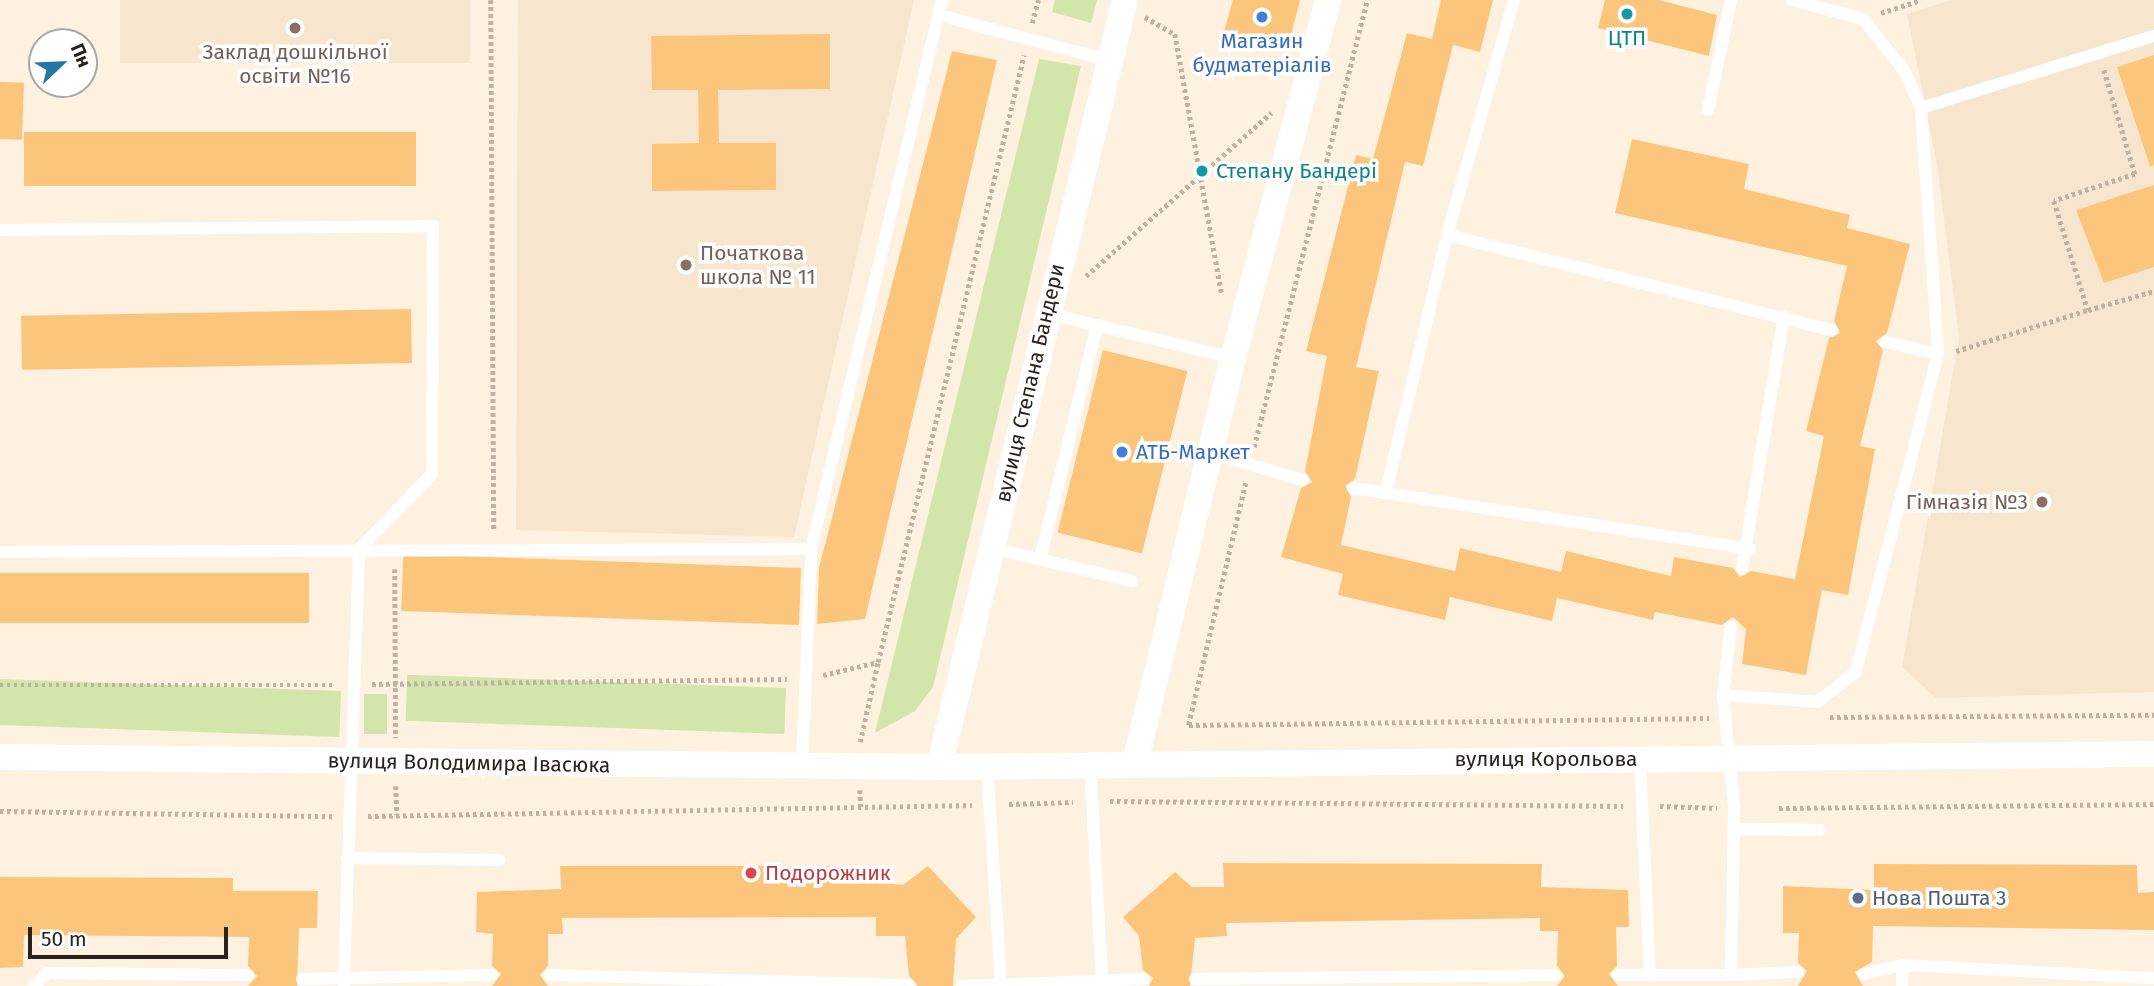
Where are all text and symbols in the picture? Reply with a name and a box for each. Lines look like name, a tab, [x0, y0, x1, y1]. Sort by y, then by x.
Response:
marker: ЦТП	[1619, 6, 1635, 22]
marker: Магазин будматеріалів	[1254, 9, 1270, 25]
marker: Заклад дошкільної освіти №16	[287, 20, 303, 36]
place label: ЦТП	[1608, 25, 1646, 51]
north arrow	[28, 28, 98, 98]
place label: Магазин будматеріалів	[1192, 28, 1332, 78]
place label: Заклад дошкільної освіти №16	[202, 39, 388, 89]
text: Пн	[66, 40, 96, 71]
place label: Степану Бандері	[1216, 158, 1377, 184]
marker: Степану Бандері	[1194, 163, 1210, 179]
place label: Початкова школа № 11	[700, 240, 816, 290]
marker: Початкова школа № 11	[678, 257, 694, 273]
street label: вулиця Степана Бандери	[990, 261, 1070, 505]
place label: АТБ-Маркет	[1136, 439, 1250, 465]
marker: АТБ-Маркет	[1114, 444, 1130, 460]
place label: Гімназія №3	[1906, 489, 2028, 515]
marker: Гімназія №3	[2034, 494, 2050, 510]
street label: вулиця Корольова	[1455, 746, 1637, 772]
street label: вулиця Володимира Івасюка	[327, 748, 611, 778]
place label: Подорожник	[765, 860, 891, 886]
marker: Подорожник	[743, 865, 759, 881]
place label: Нова Пошта 3	[1872, 885, 2006, 911]
marker: Нова Пошта 3	[1850, 890, 1866, 906]
scale bar	[32, 912, 231, 956]
text: 50 m	[41, 926, 87, 952]

